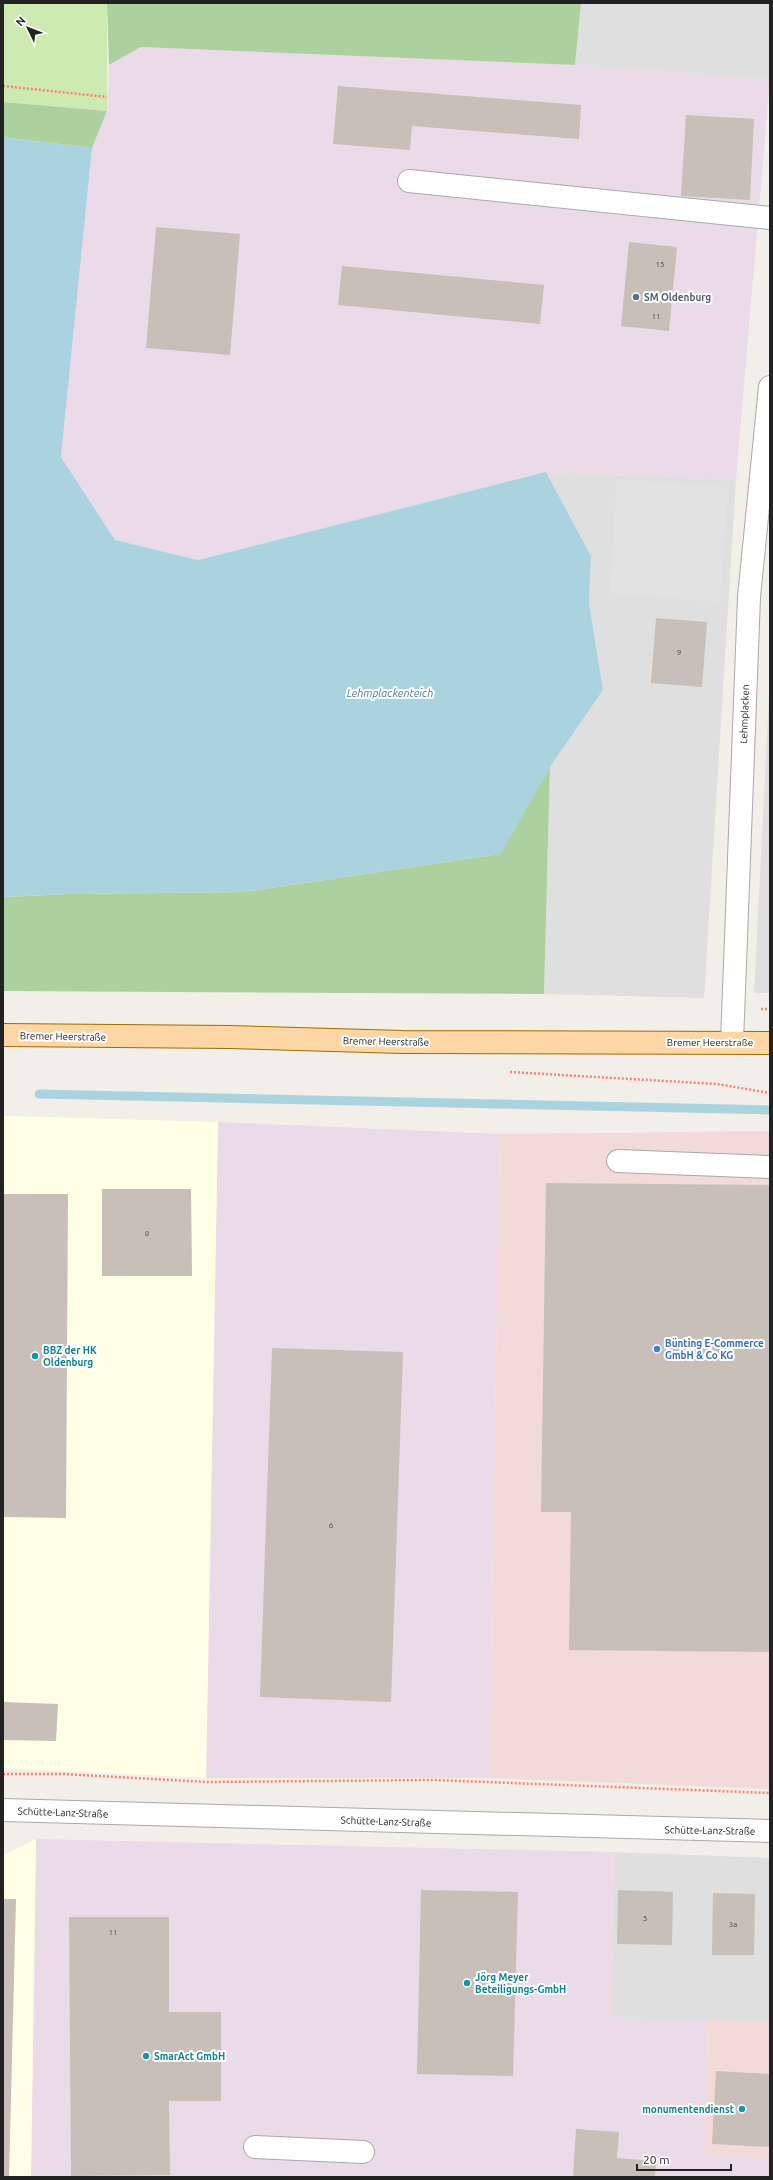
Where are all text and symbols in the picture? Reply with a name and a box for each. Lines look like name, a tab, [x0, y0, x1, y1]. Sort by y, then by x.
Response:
north arrow	[8, 8, 48, 48]
text: N	[13, 14, 28, 28]
house number: 15	[655, 260, 665, 269]
marker: SM Oldenburg	[631, 292, 641, 302]
place label: SM Oldenburg	[644, 292, 711, 303]
house number: 11	[651, 312, 661, 321]
house number: 9	[677, 648, 681, 657]
street label: Lehmplacken	[738, 684, 751, 744]
water label: Lehmplackenteich	[347, 687, 433, 699]
street label: Bremer Heerstraße	[20, 1030, 106, 1043]
street label: Bremer Heerstraße	[343, 1035, 429, 1048]
street label: Bremer Heerstraße	[667, 1037, 753, 1048]
house number: 8	[145, 1229, 150, 1238]
place label: Bünting E-Commerce GmbH & Co KG	[665, 1338, 764, 1361]
marker: Bünting E-Commerce GmbH & Co KG	[652, 1344, 662, 1354]
place label: BBZ der HK Oldenburg	[43, 1345, 97, 1368]
marker: BBZ der HK Oldenburg	[30, 1351, 40, 1361]
house number: 6	[329, 1521, 334, 1530]
street label: Schütte-Lanz-Straße	[17, 1805, 108, 1820]
street label: Schütte-Lanz-Straße	[340, 1814, 431, 1829]
street label: Schütte-Lanz-Straße	[665, 1824, 755, 1837]
house number: 5	[643, 1914, 647, 1923]
house number: 3a	[729, 1920, 737, 1929]
house number: 11	[108, 1928, 118, 1937]
place label: Jörg Meyer Beteiligungs-GmbH	[475, 1972, 566, 1995]
marker: Jörg Meyer Beteiligungs-GmbH	[462, 1978, 472, 1988]
marker: SmarAct GmbH	[141, 2051, 151, 2061]
place label: SmarAct GmbH	[154, 2051, 225, 2062]
place label: monumentendienst	[642, 2104, 735, 2115]
marker: monumentendienst	[737, 2104, 747, 2114]
scale bar	[637, 2146, 731, 2172]
text: 20 m	[643, 2153, 670, 2166]

